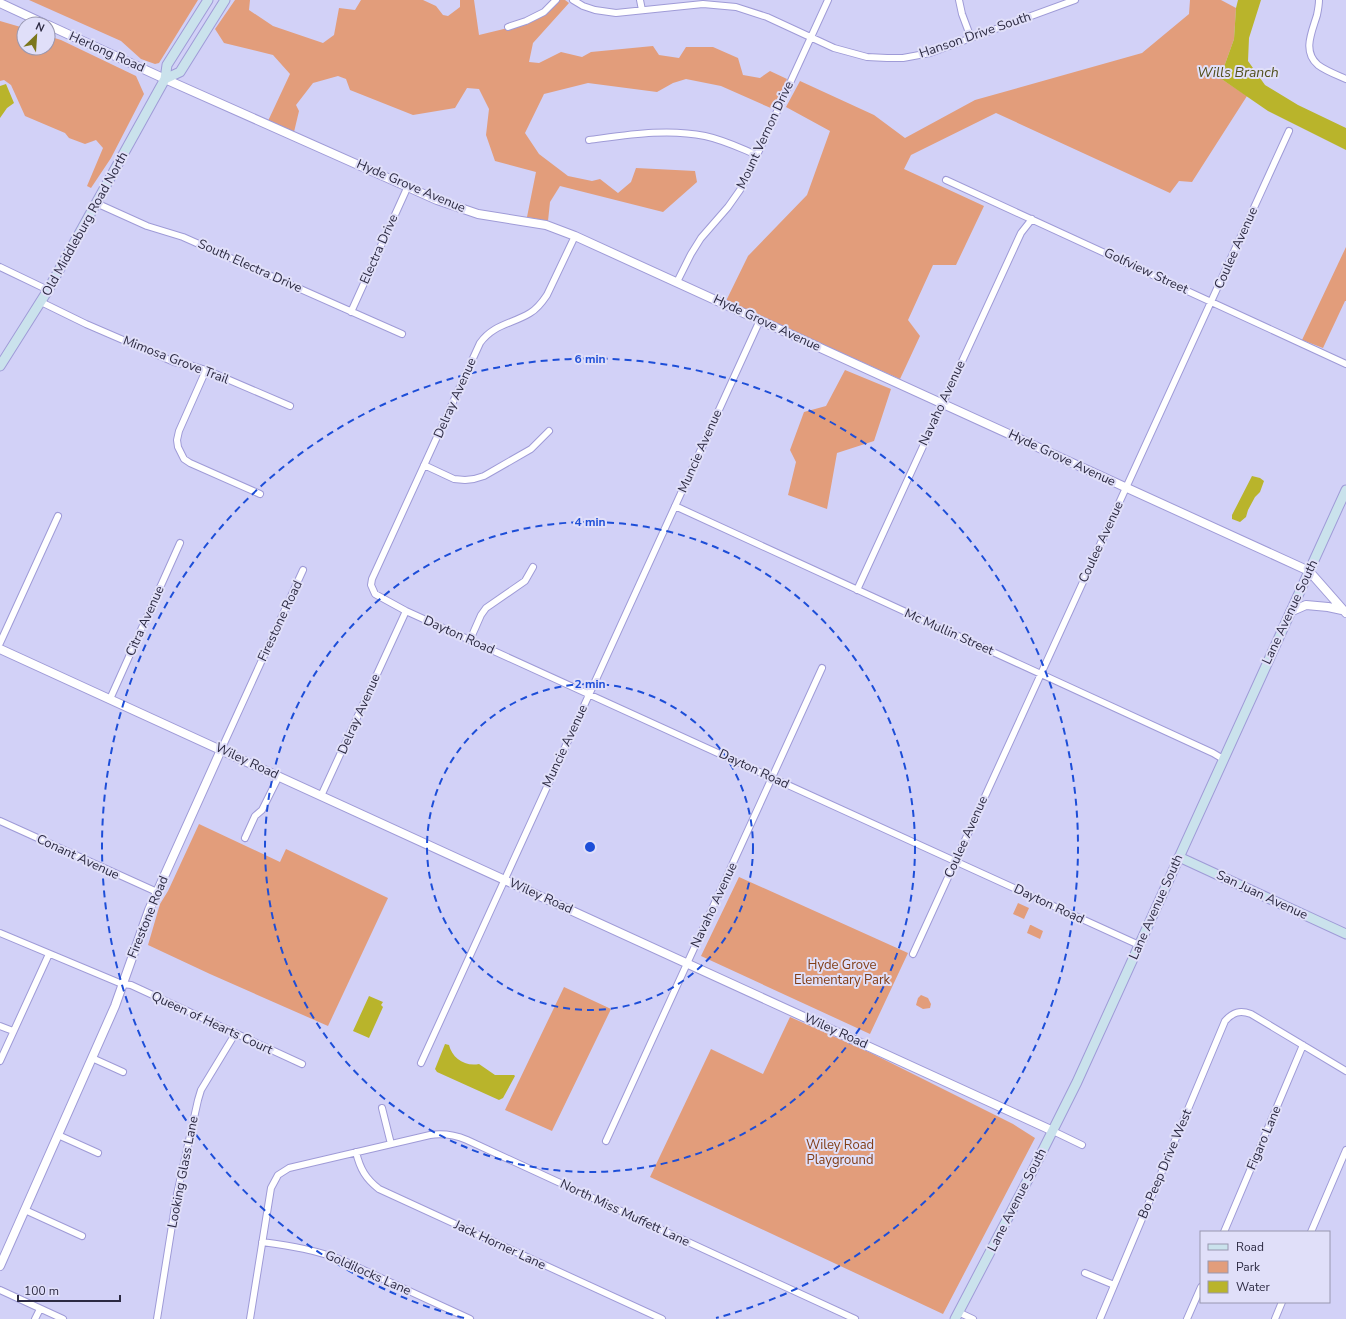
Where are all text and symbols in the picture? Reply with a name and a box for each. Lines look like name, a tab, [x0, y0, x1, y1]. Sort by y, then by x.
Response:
street label: Hanson Drive South	[917, 7, 1033, 63]
north arrow	[16, 16, 56, 56]
text: N	[33, 19, 47, 36]
street label: Herlong Road	[66, 27, 148, 77]
water label: Wills Branch	[1197, 63, 1279, 82]
street label: Mount Vernon Drive	[732, 78, 798, 192]
street label: Old Middleburg Road North	[38, 149, 132, 299]
street label: Hyde Grove Avenue	[354, 155, 468, 217]
street label: Coulee Avenue	[1210, 204, 1262, 292]
street label: Electra Drive	[356, 211, 402, 287]
street label: South Electra Drive	[195, 235, 305, 297]
street label: Golfview Street	[1101, 244, 1191, 299]
street label: Hyde Grove Avenue	[710, 290, 824, 356]
street label: Mimosa Grove Trail	[120, 332, 232, 389]
text: 6 min	[574, 351, 606, 367]
street label: Delray Avenue	[429, 355, 481, 441]
street label: Navaho Avenue	[914, 357, 970, 449]
street label: Muncie Avenue	[674, 406, 726, 495]
street label: Hyde Grove Avenue	[1005, 425, 1119, 491]
street label: Coulee Avenue	[1074, 498, 1128, 586]
text: 4 min	[574, 514, 606, 530]
street label: Lane Avenue South	[1258, 557, 1322, 667]
street label: Firestone Road	[253, 578, 307, 664]
street label: Citra Avenue	[121, 583, 169, 659]
street label: Mc Mullin Street	[902, 604, 997, 660]
street label: Dayton Road	[421, 611, 497, 659]
street label: Delray Avenue	[333, 671, 385, 757]
text: 2 min	[574, 676, 606, 692]
street label: Muncie Avenue	[538, 702, 592, 790]
street label: Wiley Road	[212, 738, 282, 784]
street label: Dayton Road	[716, 745, 792, 793]
street label: Coulee Avenue	[940, 793, 992, 881]
street label: Conant Avenue	[34, 830, 122, 884]
centre of rings	[583, 840, 597, 854]
street label: Lane Avenue South	[1125, 851, 1187, 963]
street label: Navaho Avenue	[686, 859, 742, 951]
street label: San Juan Avenue	[1213, 866, 1311, 924]
street label: Firestone Road	[123, 873, 173, 961]
street label: Wiley Road	[506, 874, 576, 918]
street label: Dayton Road	[1011, 880, 1087, 928]
park label: Hyde Grove Elementary Park	[794, 956, 891, 989]
street label: Queen of Hearts Court	[148, 987, 276, 1059]
street label: Wiley Road	[801, 1009, 871, 1053]
street label: Figaro Lane	[1242, 1103, 1286, 1173]
street label: Bo Peep Drive West	[1134, 1106, 1196, 1222]
street label: Looking Glass Lane	[163, 1114, 203, 1229]
park label: Wiley Road Playground	[806, 1136, 874, 1169]
street label: Lane Avenue South	[983, 1145, 1051, 1255]
street label: North Miss Muffett Lane	[557, 1175, 693, 1251]
street label: Jack Horner Lane	[450, 1215, 549, 1274]
legend	[1200, 1231, 1330, 1303]
text: Road	[1236, 1239, 1264, 1255]
street label: Goldilocks Lane	[322, 1246, 414, 1300]
text: Park	[1236, 1259, 1261, 1275]
scale bar	[18, 1277, 120, 1303]
text: Water	[1236, 1279, 1270, 1295]
text: 100 m	[24, 1283, 59, 1299]

